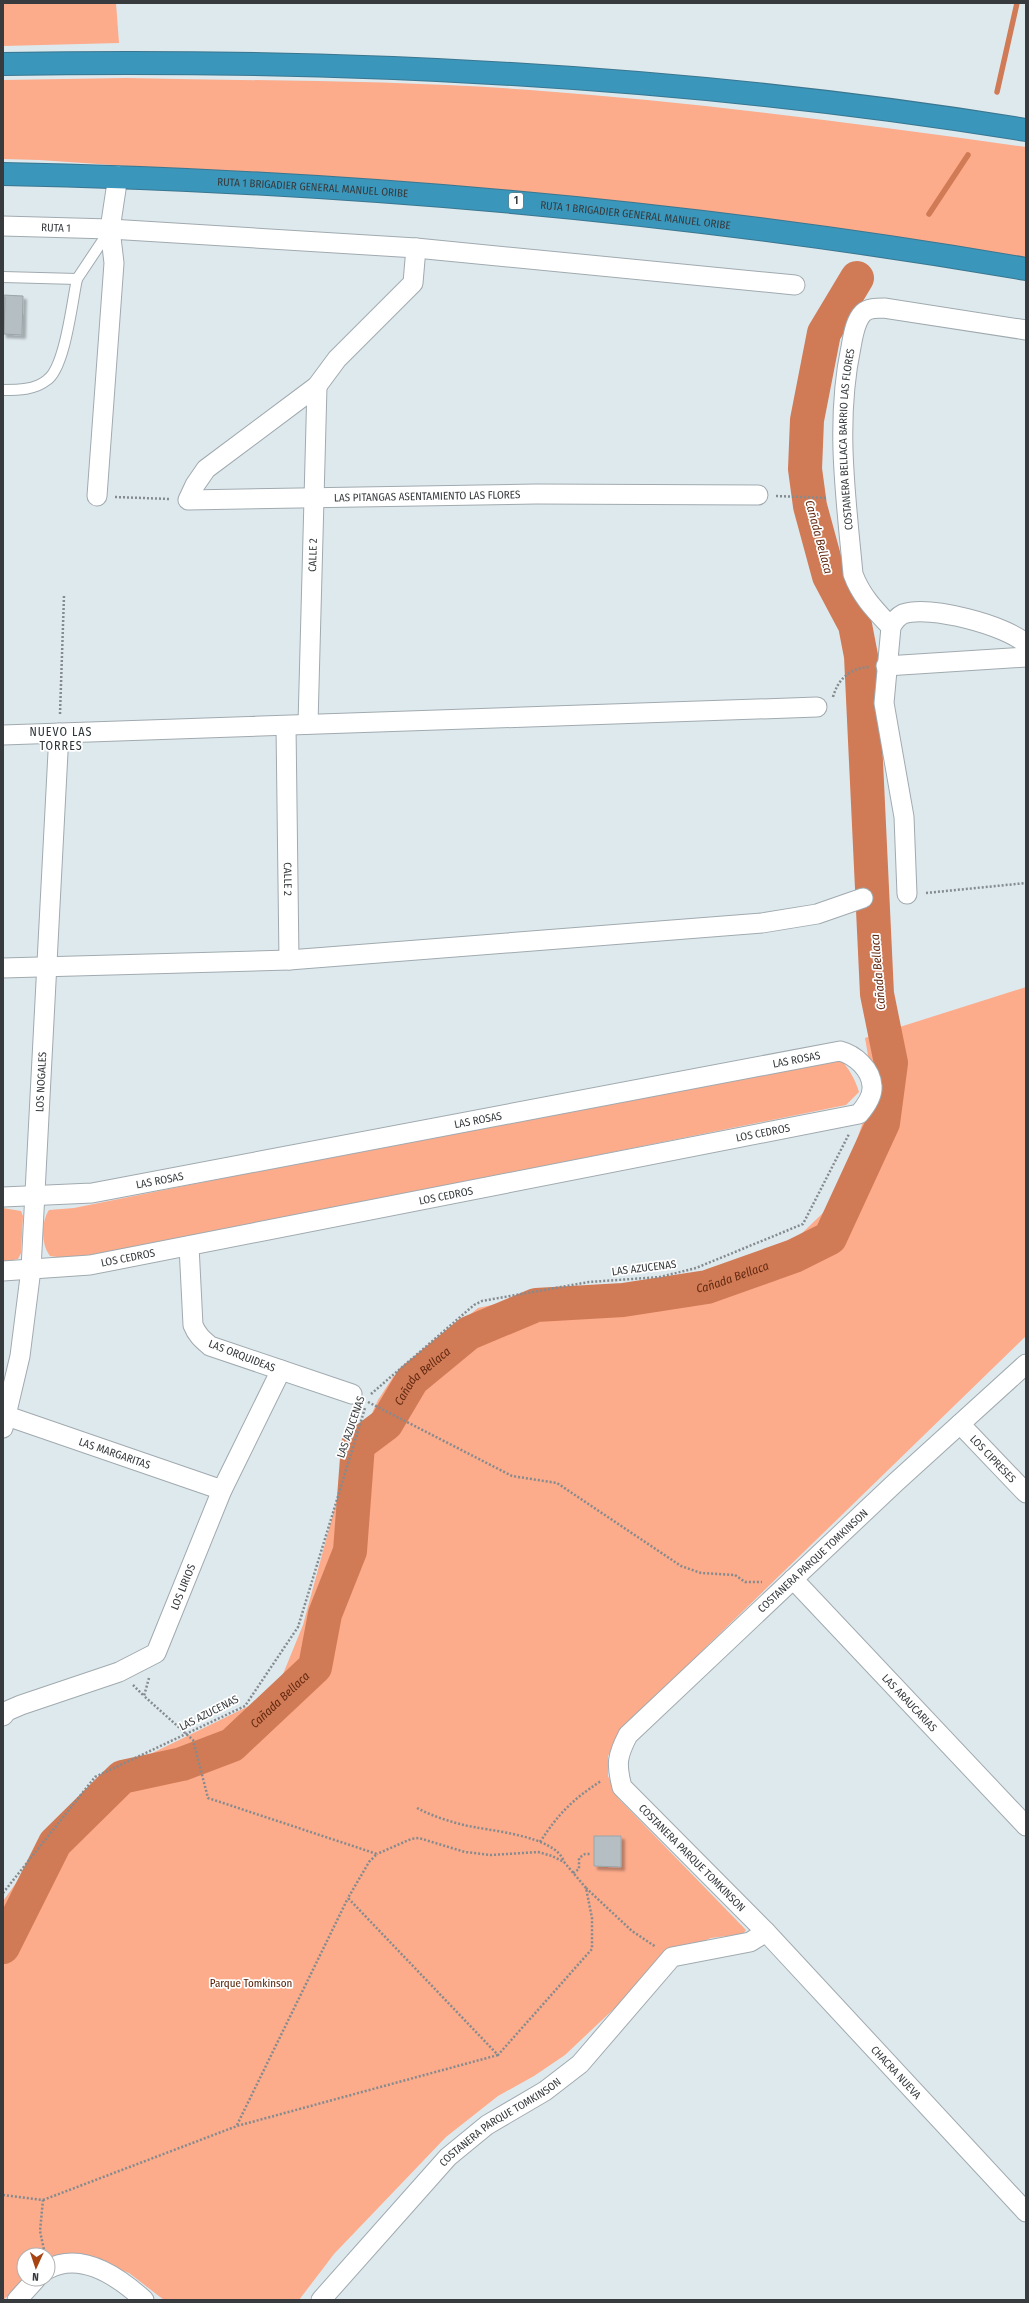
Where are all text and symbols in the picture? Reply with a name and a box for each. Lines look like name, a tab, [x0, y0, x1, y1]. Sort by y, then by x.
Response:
street label: RUTA 1 BRIGADIER GENERAL MANUEL ORIBE	[217, 175, 409, 200]
road number: 1	[509, 193, 523, 209]
street label: RUTA 1 BRIGADIER GENERAL MANUEL ORIBE	[540, 198, 731, 232]
street label: RUTA 1	[41, 221, 71, 234]
street label: COSTANERA BELLACA BARRIO LAS FLORES	[836, 347, 857, 531]
street label: LAS PITANGAS ASENTAMIENTO LAS FLORES	[334, 488, 521, 504]
water label: Cañada Bellaca	[802, 499, 836, 575]
street label: CALLE 2	[306, 538, 319, 572]
district label: NUEVO LAS TORRES	[30, 725, 92, 753]
street label: CALLE 2	[281, 862, 295, 896]
water label: Cañada Bellaca	[868, 934, 888, 1010]
street label: LAS ROSAS	[771, 1048, 822, 1070]
street label: LOS NOGALES	[33, 1051, 49, 1112]
street label: LAS ROSAS	[453, 1109, 503, 1131]
street label: LOS CEDROS	[735, 1121, 792, 1145]
street label: LAS ROSAS	[135, 1169, 185, 1191]
street label: LOS CEDROS	[418, 1184, 475, 1208]
street label: LOS CEDROS	[100, 1246, 157, 1270]
street label: LAS AZUCENAS	[611, 1258, 677, 1278]
water label: Cañada Bellaca	[695, 1259, 771, 1296]
street label: LAS ORQUIDEAS	[207, 1337, 278, 1375]
water label: Cañada Bellaca	[392, 1344, 453, 1408]
street label: LAS AZUCENAS	[334, 1394, 368, 1460]
street label: LOS CIPRESES	[968, 1432, 1019, 1485]
street label: LAS MARGARITAS	[77, 1435, 153, 1472]
street label: COSTANERA PARQUE TOMKINSON	[755, 1507, 871, 1615]
street label: LOS LIRIOS	[168, 1561, 198, 1612]
water label: Cañada Bellaca	[248, 1669, 312, 1731]
street label: LAS ARAUCARIAS	[879, 1671, 940, 1735]
street label: LAS AZUCENAS	[177, 1692, 241, 1733]
street label: COSTANERA PARQUE TOMKINSON	[636, 1801, 748, 1914]
park label: Parque Tomkinson	[210, 1977, 292, 1990]
street label: CHACRA NUEVA	[868, 2043, 924, 2102]
street label: COSTANERA PARQUE TOMKINSON	[436, 2075, 563, 2169]
north arrow	[16, 2247, 56, 2287]
text: N	[32, 2270, 39, 2283]

